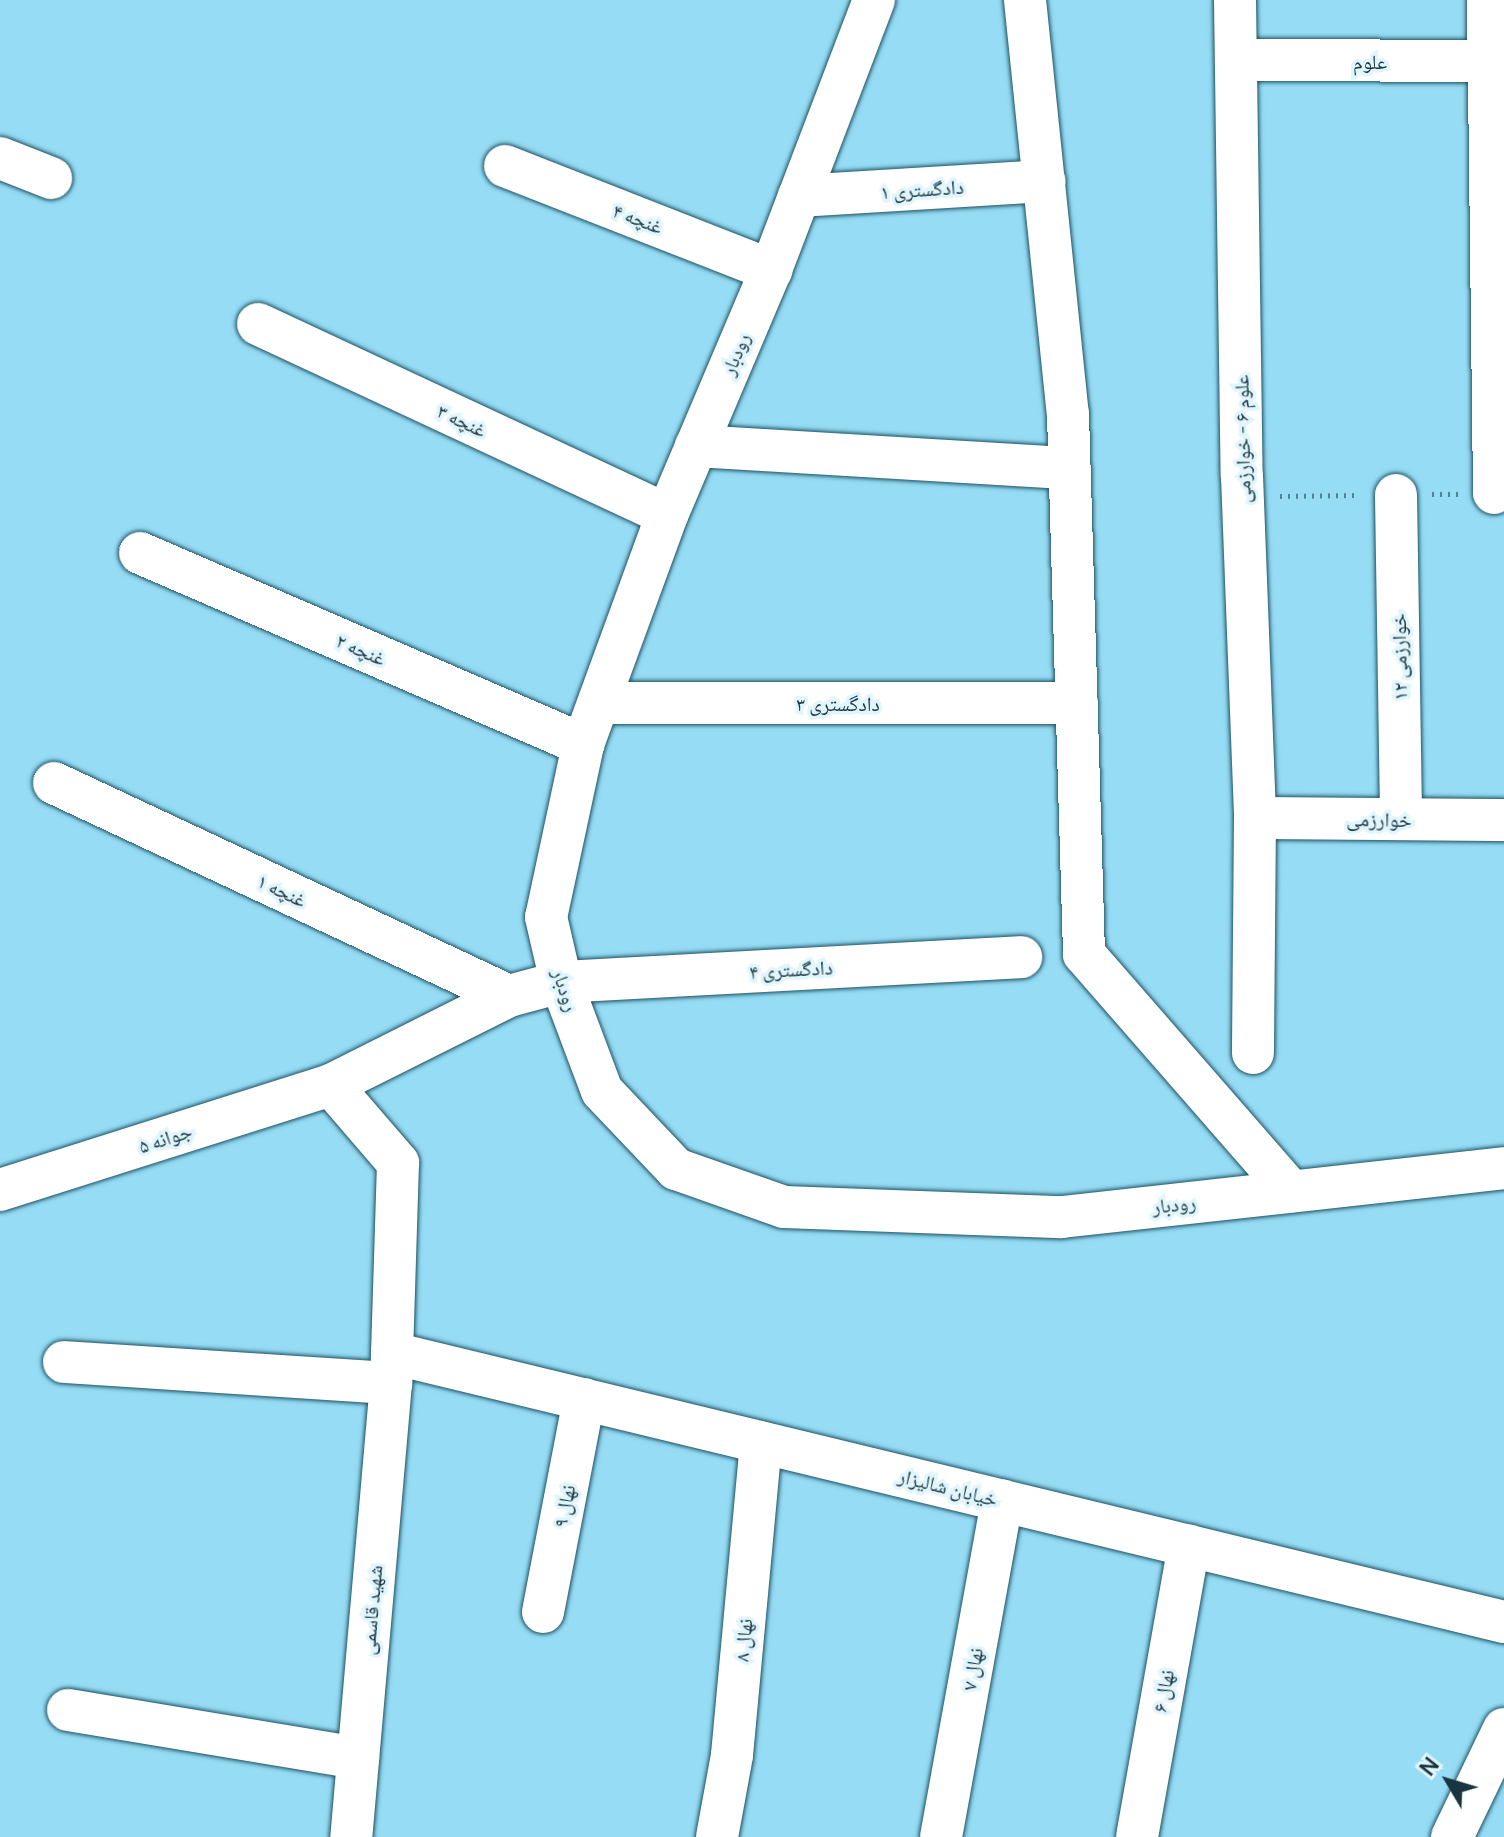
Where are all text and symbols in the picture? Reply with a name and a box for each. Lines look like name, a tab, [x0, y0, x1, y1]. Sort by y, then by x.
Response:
street label: علوم	[1353, 49, 1387, 73]
street label: دادگستری ۱	[880, 174, 964, 204]
street label: غنچه ۴	[610, 198, 666, 238]
street label: رودبار	[715, 329, 755, 379]
street label: علوم ۶ - خوارزمی	[1229, 374, 1255, 504]
street label: غنچه ۳	[434, 398, 490, 442]
street label: خوارزمی ۱۲	[1386, 613, 1412, 701]
street label: غنچه ۲	[333, 628, 389, 670]
street label: دادگستری ۳	[796, 691, 880, 715]
street label: خوارزمی	[1346, 806, 1412, 832]
street label: غنچه ۱	[254, 868, 310, 912]
street label: دادگستری ۴	[749, 955, 833, 983]
street label: رودبار	[548, 966, 584, 1014]
street label: جوانه ۵	[135, 1118, 195, 1158]
street label: رودبار	[1151, 1190, 1197, 1218]
street label: خیابان شالیزار	[896, 1463, 1000, 1511]
street label: نهال ۹	[548, 1483, 580, 1529]
street label: شهید قاسمی	[355, 1564, 387, 1656]
street label: نهال ۸	[729, 1618, 757, 1662]
street label: نهال ۷	[956, 1646, 988, 1692]
street label: نهال ۶	[1147, 1668, 1179, 1714]
north arrow	[1408, 1741, 1488, 1821]
text: N	[1412, 1751, 1446, 1782]

